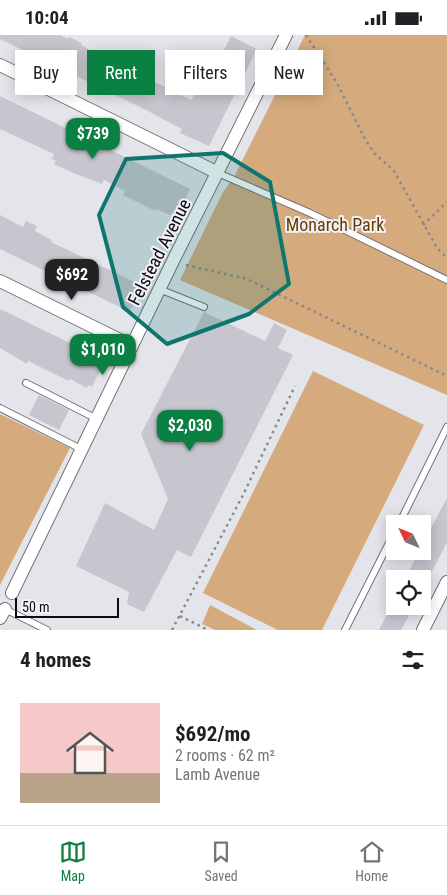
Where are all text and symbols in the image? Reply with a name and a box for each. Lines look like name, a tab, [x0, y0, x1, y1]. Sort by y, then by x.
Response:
text: 10:04	[25, 6, 69, 29]
chip: Buy	[15, 50, 77, 95]
chip: Rent	[87, 50, 155, 95]
chip: Filters	[165, 50, 245, 95]
chip: New	[255, 50, 323, 95]
pin: $739	[63, 117, 123, 160]
text: $739	[77, 124, 109, 143]
street label: Felstead Avenue	[123, 195, 195, 309]
park label: Monarch Park	[286, 214, 384, 235]
pin: $692	[42, 259, 102, 301]
text: $692	[56, 265, 88, 284]
pin: $1,010	[62, 333, 144, 376]
text: $1,010	[81, 340, 125, 359]
pin: $2,030	[149, 409, 231, 452]
text: $2,030	[168, 416, 212, 435]
north arrow	[386, 515, 431, 560]
map controls	[386, 515, 431, 615]
button: locate	[386, 570, 431, 615]
scale bar	[15, 595, 119, 618]
text: 50 m	[22, 599, 50, 615]
icon: filters	[399, 646, 427, 674]
text: 4 homes	[20, 648, 91, 672]
text: $692/mo	[175, 722, 250, 746]
icon: home	[60, 723, 120, 783]
text: 2 rooms · 62 m²	[175, 746, 275, 765]
text: Lamb Avenue	[175, 765, 260, 784]
tab: Map	[59, 838, 87, 884]
tab: Saved	[204, 838, 238, 884]
tab: Home	[355, 838, 388, 884]

